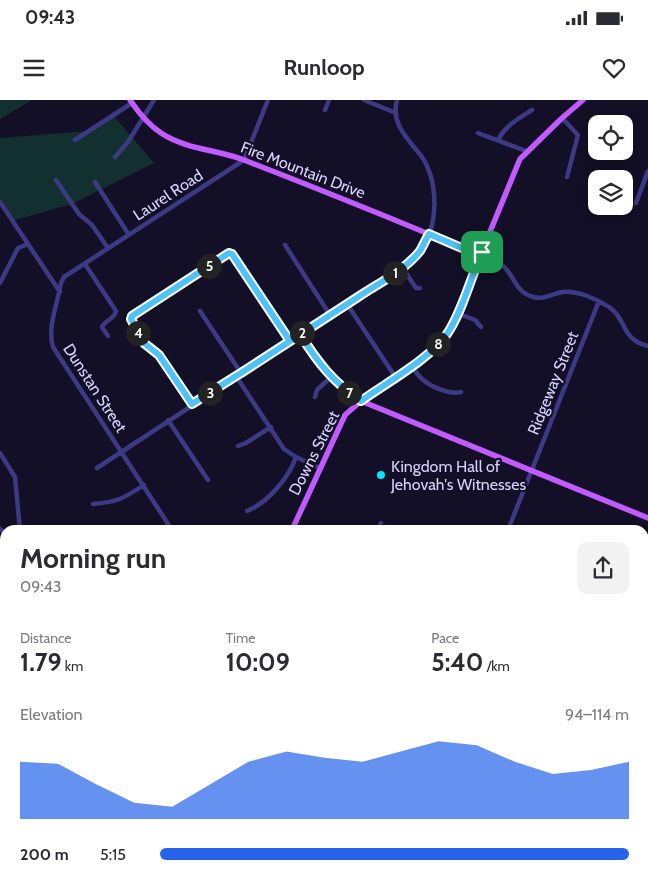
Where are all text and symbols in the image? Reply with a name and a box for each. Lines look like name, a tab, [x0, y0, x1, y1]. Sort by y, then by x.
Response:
text: 09:43	[25, 6, 75, 29]
icon: menu	[20, 54, 48, 82]
text: Runloop	[283, 54, 365, 81]
icon: heart	[600, 54, 628, 82]
map controls	[588, 115, 633, 215]
button: locate	[588, 115, 633, 160]
street label: Fire Mountain Drive	[238, 137, 368, 203]
street label: Laurel Road	[130, 165, 206, 225]
button: layers	[588, 170, 633, 215]
pin	[461, 231, 503, 273]
icon: arrive	[468, 238, 496, 266]
pin: 5	[196, 254, 222, 278]
text: 5	[206, 257, 213, 275]
pin: 1	[382, 260, 408, 286]
text: 1	[393, 264, 398, 282]
pin: 4	[126, 320, 150, 346]
pin: 2	[290, 320, 314, 346]
text: 4	[134, 324, 143, 342]
text: 2	[299, 324, 306, 342]
street label: Ridgeway Street	[524, 328, 583, 437]
pin: 8	[426, 332, 450, 356]
text: 8	[434, 335, 443, 353]
street label: Dunstan Street	[59, 340, 131, 437]
pin: 3	[198, 380, 222, 406]
pin: 7	[336, 380, 362, 406]
text: 3	[207, 384, 214, 402]
text: 7	[346, 384, 353, 402]
street label: Downs Street	[285, 407, 344, 498]
place label: Kingdom Hall of Jehovah's Witnesses	[390, 457, 526, 494]
marker: Kingdom Hall of Jehovah's Witnesses	[375, 469, 387, 481]
text: Morning run	[20, 541, 166, 575]
button: share	[577, 542, 629, 594]
text: 09:43	[20, 577, 62, 596]
text: Distance	[20, 629, 72, 647]
text: Time	[226, 629, 255, 647]
text: Pace	[431, 629, 459, 647]
text: 1.79	[20, 647, 62, 677]
text: 10:09	[226, 647, 290, 677]
text: 5:40	[431, 647, 483, 677]
text: km	[62, 657, 83, 675]
text: /km	[483, 657, 510, 675]
text: Elevation	[20, 705, 83, 724]
text: 94–114 m	[565, 705, 629, 724]
text: 200 m	[20, 845, 69, 864]
text: 5:15	[100, 845, 126, 864]

